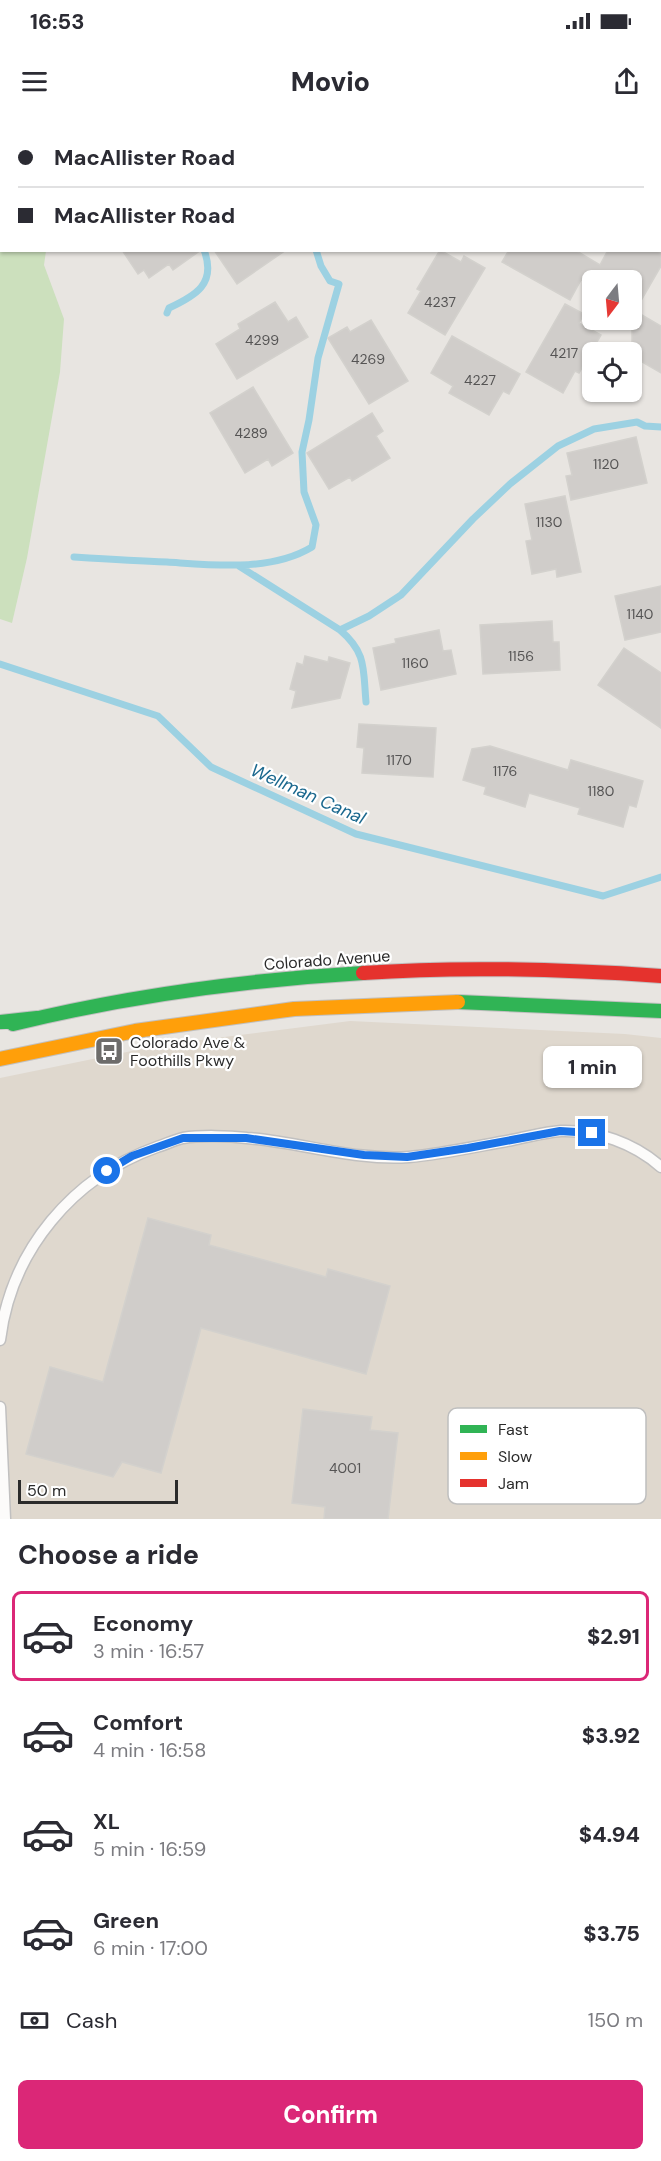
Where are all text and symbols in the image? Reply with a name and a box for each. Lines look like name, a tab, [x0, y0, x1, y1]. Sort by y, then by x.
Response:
text: 16:53	[30, 7, 85, 36]
text: Movio	[291, 64, 370, 99]
icon: menu	[18, 65, 51, 98]
icon: share	[610, 65, 643, 98]
text: MacAllister Road	[54, 143, 235, 172]
text: MacAllister Road	[54, 201, 235, 230]
north arrow	[582, 270, 642, 330]
map controls	[582, 270, 642, 402]
house number: 4237	[424, 293, 456, 311]
house number: 4299	[245, 331, 279, 349]
button: locate	[582, 342, 642, 402]
house number: 4217	[550, 344, 578, 362]
house number: 4269	[351, 350, 385, 368]
house number: 4227	[464, 371, 496, 389]
house number: 4289	[234, 424, 268, 442]
house number: 1120	[593, 455, 619, 473]
house number: 1130	[536, 513, 562, 531]
house number: 1140	[627, 605, 653, 623]
house number: 1156	[508, 647, 534, 665]
house number: 1160	[401, 654, 429, 672]
house number: 1170	[386, 751, 412, 769]
water label: Wellman Canal	[247, 758, 370, 830]
house number: 1176	[493, 762, 517, 780]
house number: 1180	[588, 782, 614, 800]
street label: Colorado Avenue	[263, 945, 391, 975]
place label: Colorado Ave & Foothills Pkwy	[130, 1032, 246, 1071]
bus stop icon: Colorado Ave & Foothills Pkwy	[93, 1035, 125, 1067]
callout: 1 min	[542, 1046, 642, 1088]
text: 1 min	[568, 1054, 617, 1080]
route end	[578, 1119, 605, 1146]
route start	[93, 1157, 120, 1184]
legend	[448, 1408, 646, 1504]
text: Fast	[498, 1419, 529, 1440]
text: Slow	[498, 1446, 532, 1467]
house number: 4001	[329, 1459, 361, 1477]
text: Jam	[498, 1473, 529, 1494]
scale bar	[18, 1477, 178, 1504]
text: 50 m	[27, 1480, 66, 1501]
text: Choose a ride	[18, 1537, 199, 1572]
icon: car	[21, 1609, 75, 1663]
text: Economy	[93, 1609, 193, 1638]
text: $2.91	[587, 1622, 640, 1651]
text: 3 min · 16:57	[93, 1638, 204, 1664]
icon: car	[21, 1708, 75, 1762]
text: Comfort	[93, 1708, 183, 1737]
text: $3.92	[582, 1721, 640, 1750]
text: 4 min · 16:58	[93, 1737, 206, 1763]
icon: car	[21, 1807, 75, 1861]
text: XL	[93, 1807, 120, 1836]
text: $4.94	[579, 1820, 640, 1849]
text: 5 min · 16:59	[93, 1836, 206, 1862]
icon: car	[21, 1906, 75, 1960]
text: Green	[93, 1906, 159, 1935]
text: $3.75	[583, 1919, 640, 1948]
text: 6 min · 17:00	[93, 1935, 208, 1961]
icon: cash	[18, 2004, 51, 2037]
text: Cash	[66, 2006, 117, 2035]
text: 150 m	[588, 2007, 643, 2033]
button: Confirm	[18, 2080, 643, 2149]

